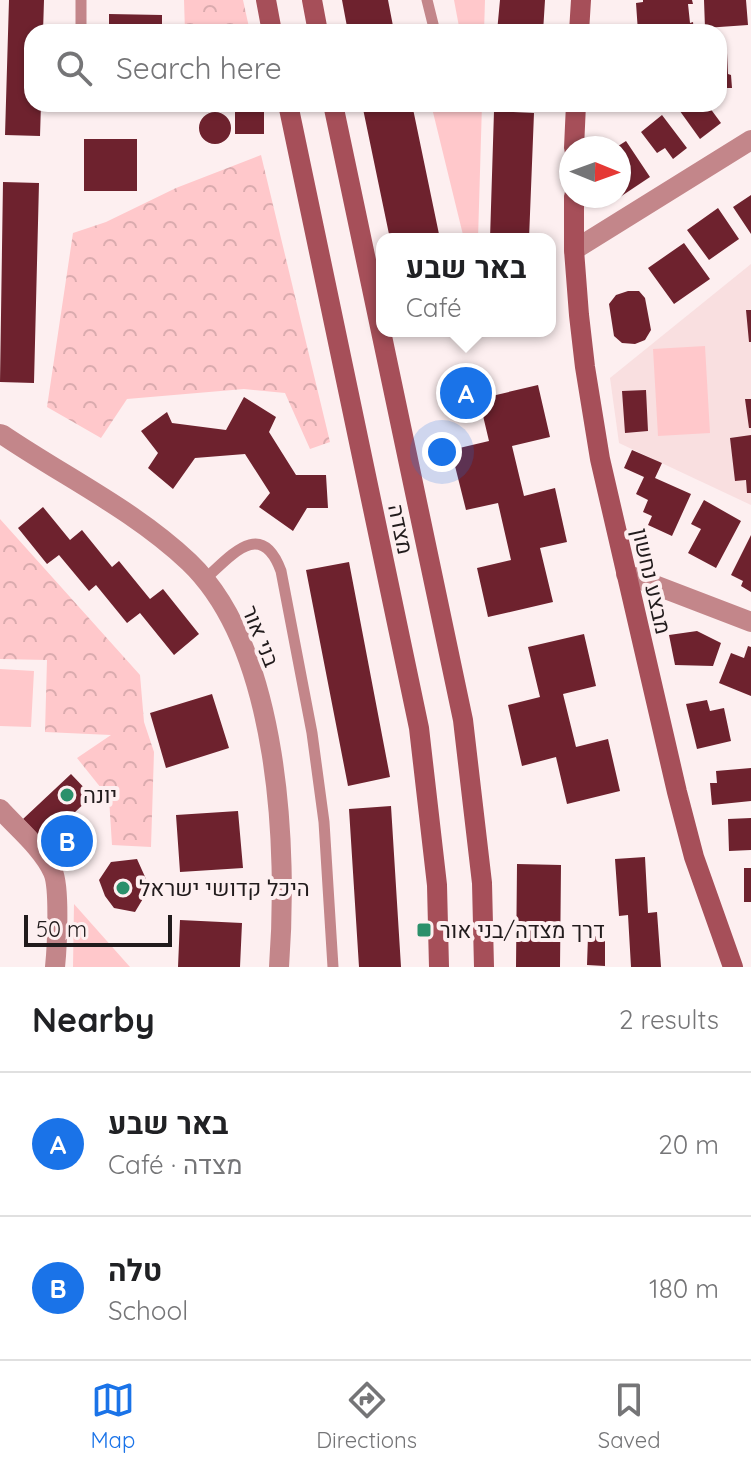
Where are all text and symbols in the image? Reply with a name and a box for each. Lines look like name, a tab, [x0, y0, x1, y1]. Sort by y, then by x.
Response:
search box	[24, 24, 727, 112]
icon: search	[52, 46, 96, 90]
text: Search here	[116, 49, 282, 87]
north arrow	[559, 136, 631, 208]
popup	[376, 233, 556, 337]
text: באר שבע	[406, 248, 526, 286]
text: Café	[406, 291, 462, 324]
pin: A	[440, 363, 492, 423]
your location	[422, 432, 462, 472]
street label: מצדה	[382, 501, 420, 557]
street label: מבצע נחשון	[626, 525, 678, 637]
street label: בני אור	[236, 601, 286, 671]
place label: יונה	[83, 781, 117, 809]
marker: יונה	[58, 786, 76, 804]
pin: B	[41, 811, 93, 871]
place label: היכל קדושי ישראל	[139, 874, 310, 902]
marker: היכל קדושי ישראל	[114, 879, 132, 897]
scale bar	[24, 911, 172, 947]
text: 50 m	[36, 915, 87, 943]
place label: דרך מצדה/בני אור	[440, 916, 605, 944]
marker: דרך מצדה/בני אור	[415, 921, 433, 939]
text: Nearby	[32, 998, 155, 1041]
text: 2 results	[619, 1003, 719, 1036]
text: באר שבע	[108, 1104, 228, 1142]
text: A	[50, 1128, 66, 1161]
text: 20 m	[658, 1128, 719, 1161]
text: Café · מצדה	[108, 1148, 243, 1181]
text: טלה	[108, 1251, 162, 1289]
text: B	[49, 1272, 67, 1305]
text: 180 m	[649, 1272, 719, 1305]
text: School	[108, 1294, 188, 1327]
tab: Map	[90, 1378, 135, 1454]
tab: Directions	[316, 1378, 417, 1454]
tab: Saved	[598, 1378, 661, 1454]

